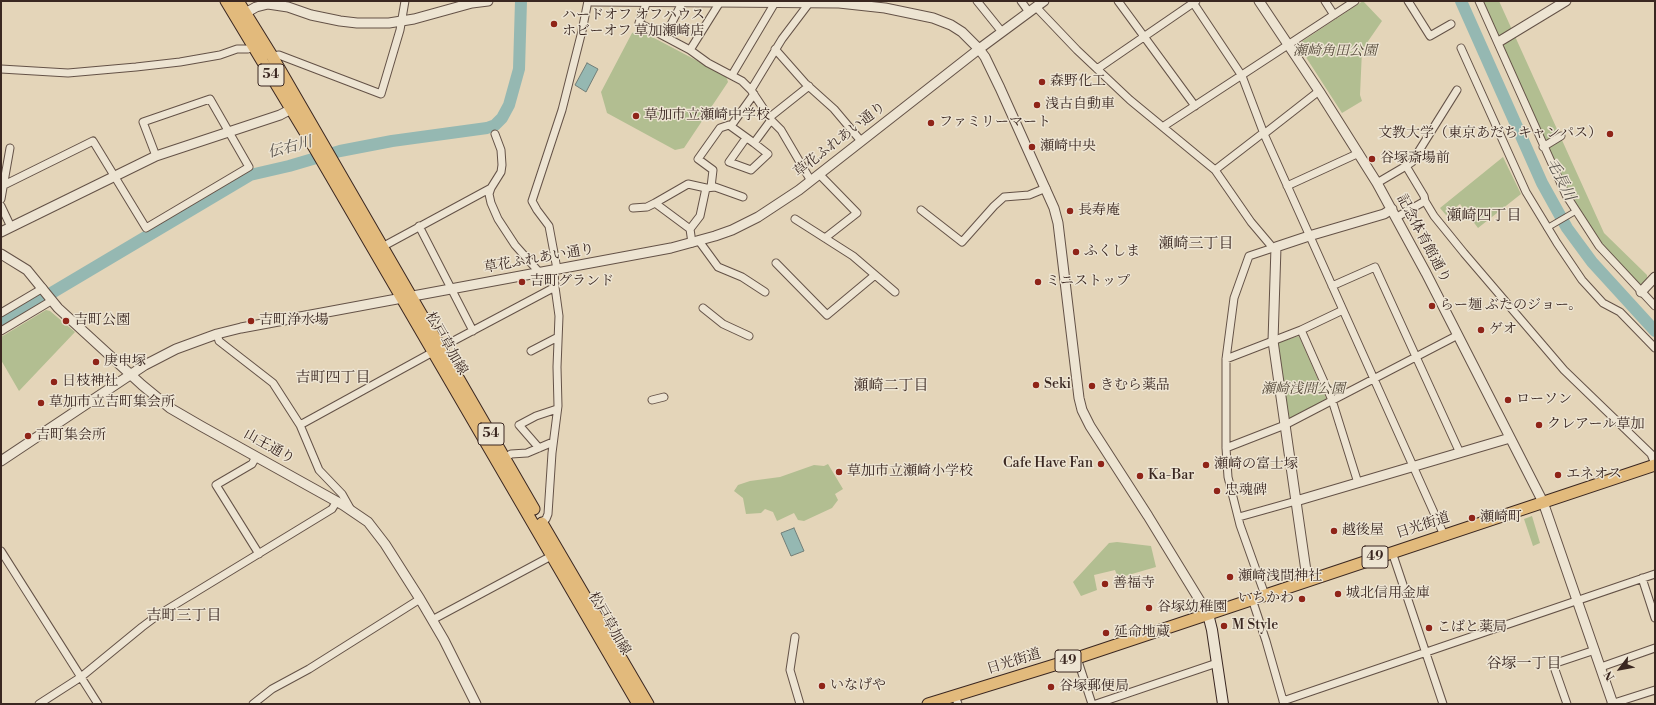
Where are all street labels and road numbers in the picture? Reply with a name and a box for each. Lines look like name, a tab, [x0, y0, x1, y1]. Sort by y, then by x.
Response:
road number: 54	[258, 64, 284, 86]
street label: 草花ふれあい通り	[791, 99, 889, 181]
street label: 記念体育館通り	[1393, 192, 1453, 286]
street label: 草花ふれあい通り	[482, 241, 596, 277]
street label: 松戸草加線	[421, 309, 471, 379]
road number: 54	[478, 423, 504, 445]
street label: 山王通り	[240, 426, 298, 468]
street label: 日光街道	[1394, 509, 1452, 543]
road number: 49	[1362, 546, 1388, 568]
street label: 松戸草加線	[584, 589, 634, 659]
street label: 日光街道	[985, 646, 1043, 678]
road number: 49	[1055, 650, 1081, 672]

